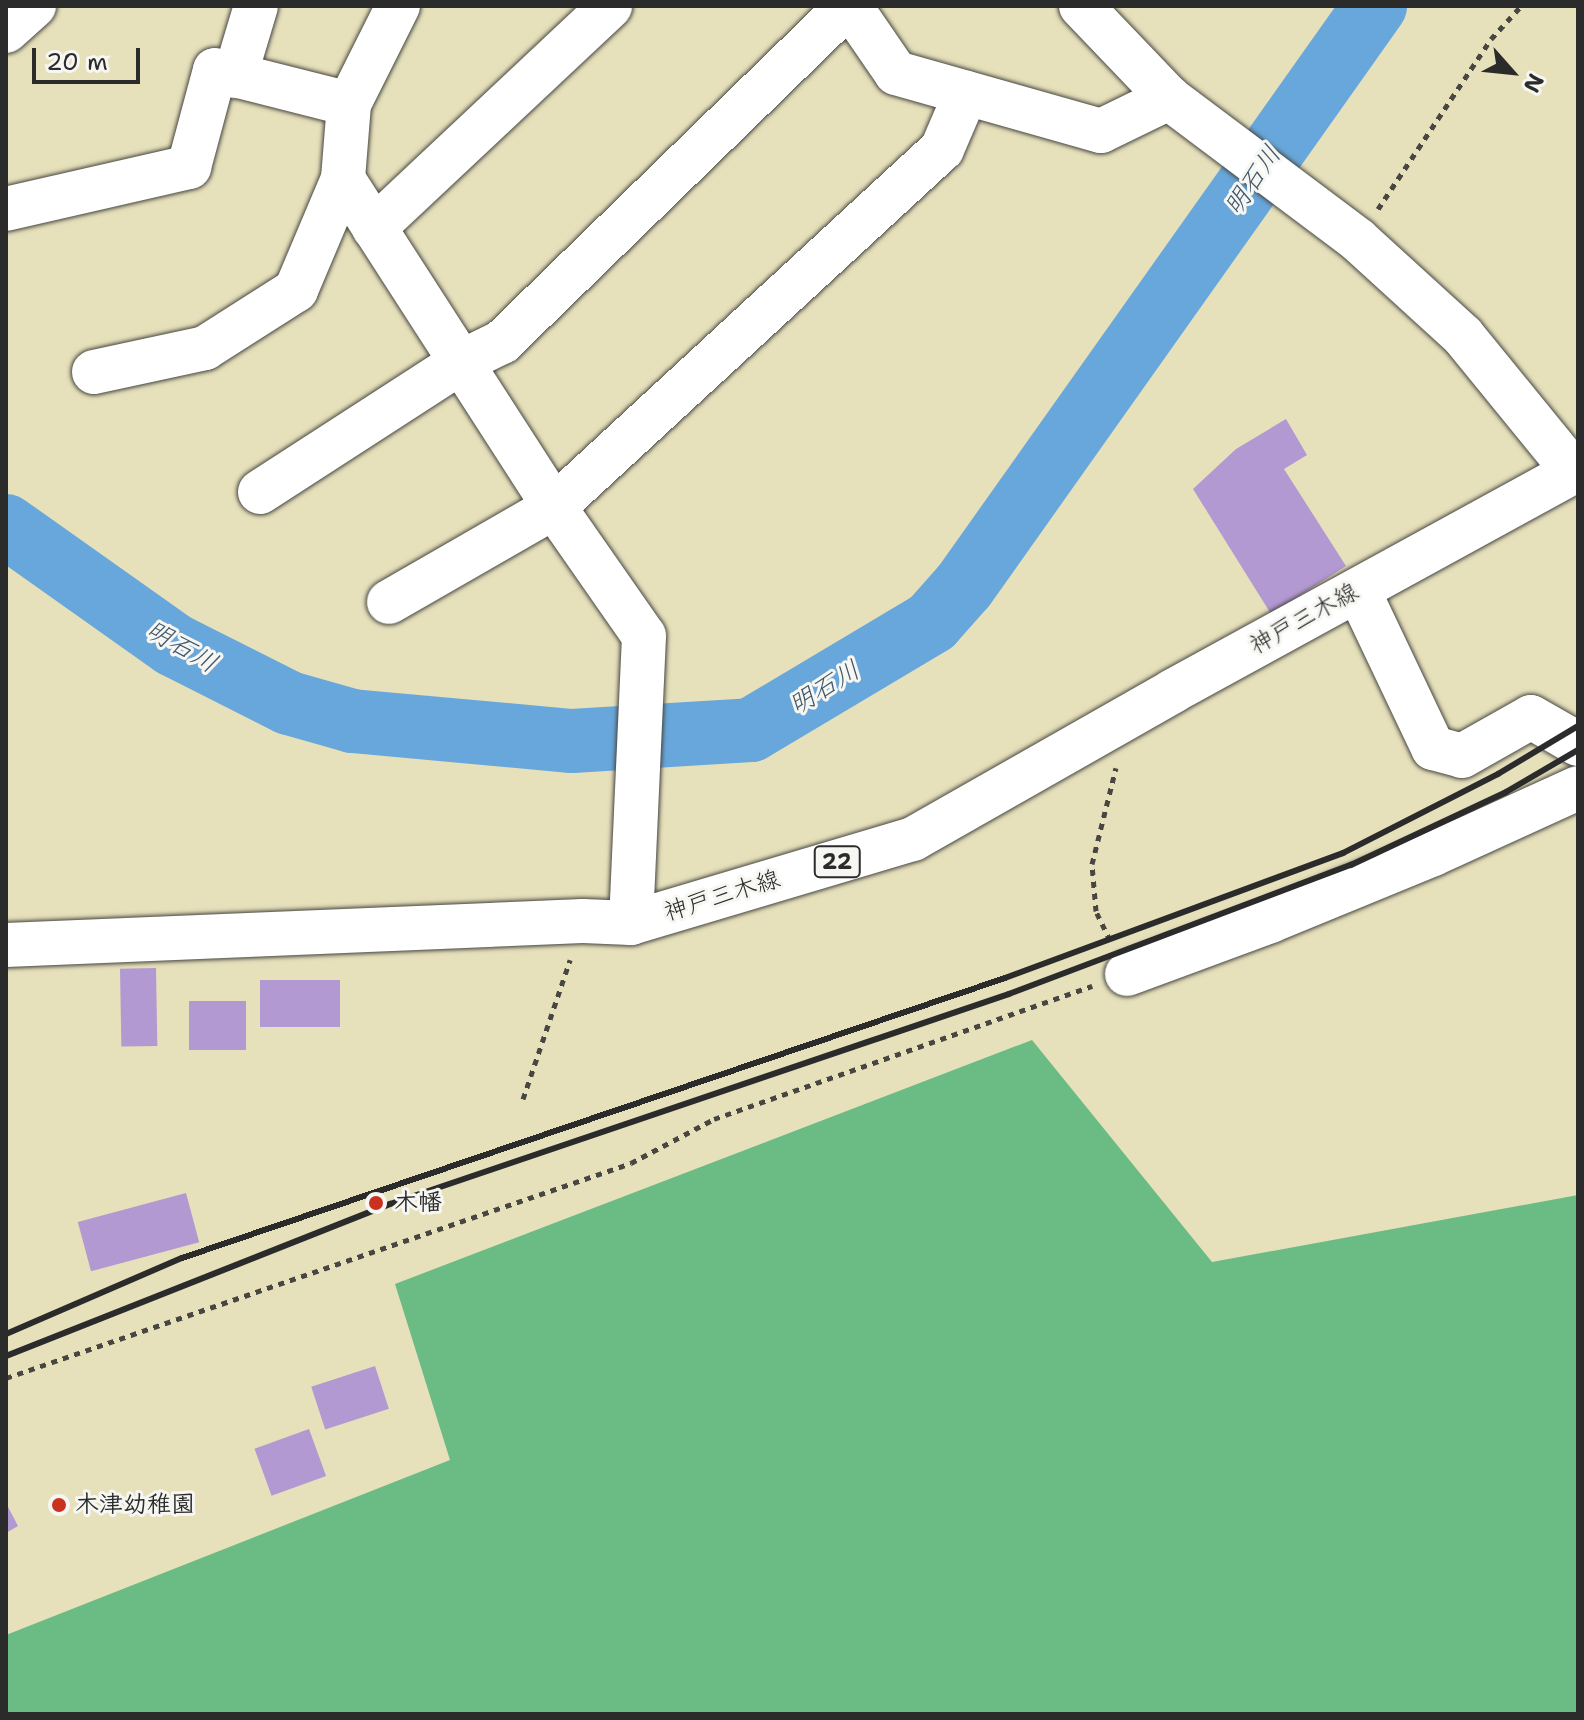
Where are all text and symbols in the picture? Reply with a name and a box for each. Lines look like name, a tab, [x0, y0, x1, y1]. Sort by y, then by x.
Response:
scale bar	[36, 32, 144, 82]
north arrow	[1472, 32, 1552, 112]
text: 20 m	[46, 46, 108, 78]
text: N	[1517, 69, 1551, 97]
water label: 明石川	[1217, 139, 1287, 221]
street label: 神戸三木線	[1245, 577, 1363, 661]
water label: 明石川	[140, 613, 224, 679]
water label: 明石川	[783, 654, 865, 720]
road number: 22	[813, 844, 861, 880]
street label: 神戸三木線	[660, 865, 784, 927]
place label: 木幡	[394, 1189, 442, 1217]
marker: 木幡	[365, 1192, 387, 1214]
place label: 木津幼稚園	[75, 1491, 195, 1519]
marker: 木津幼稚園	[50, 1496, 68, 1514]

